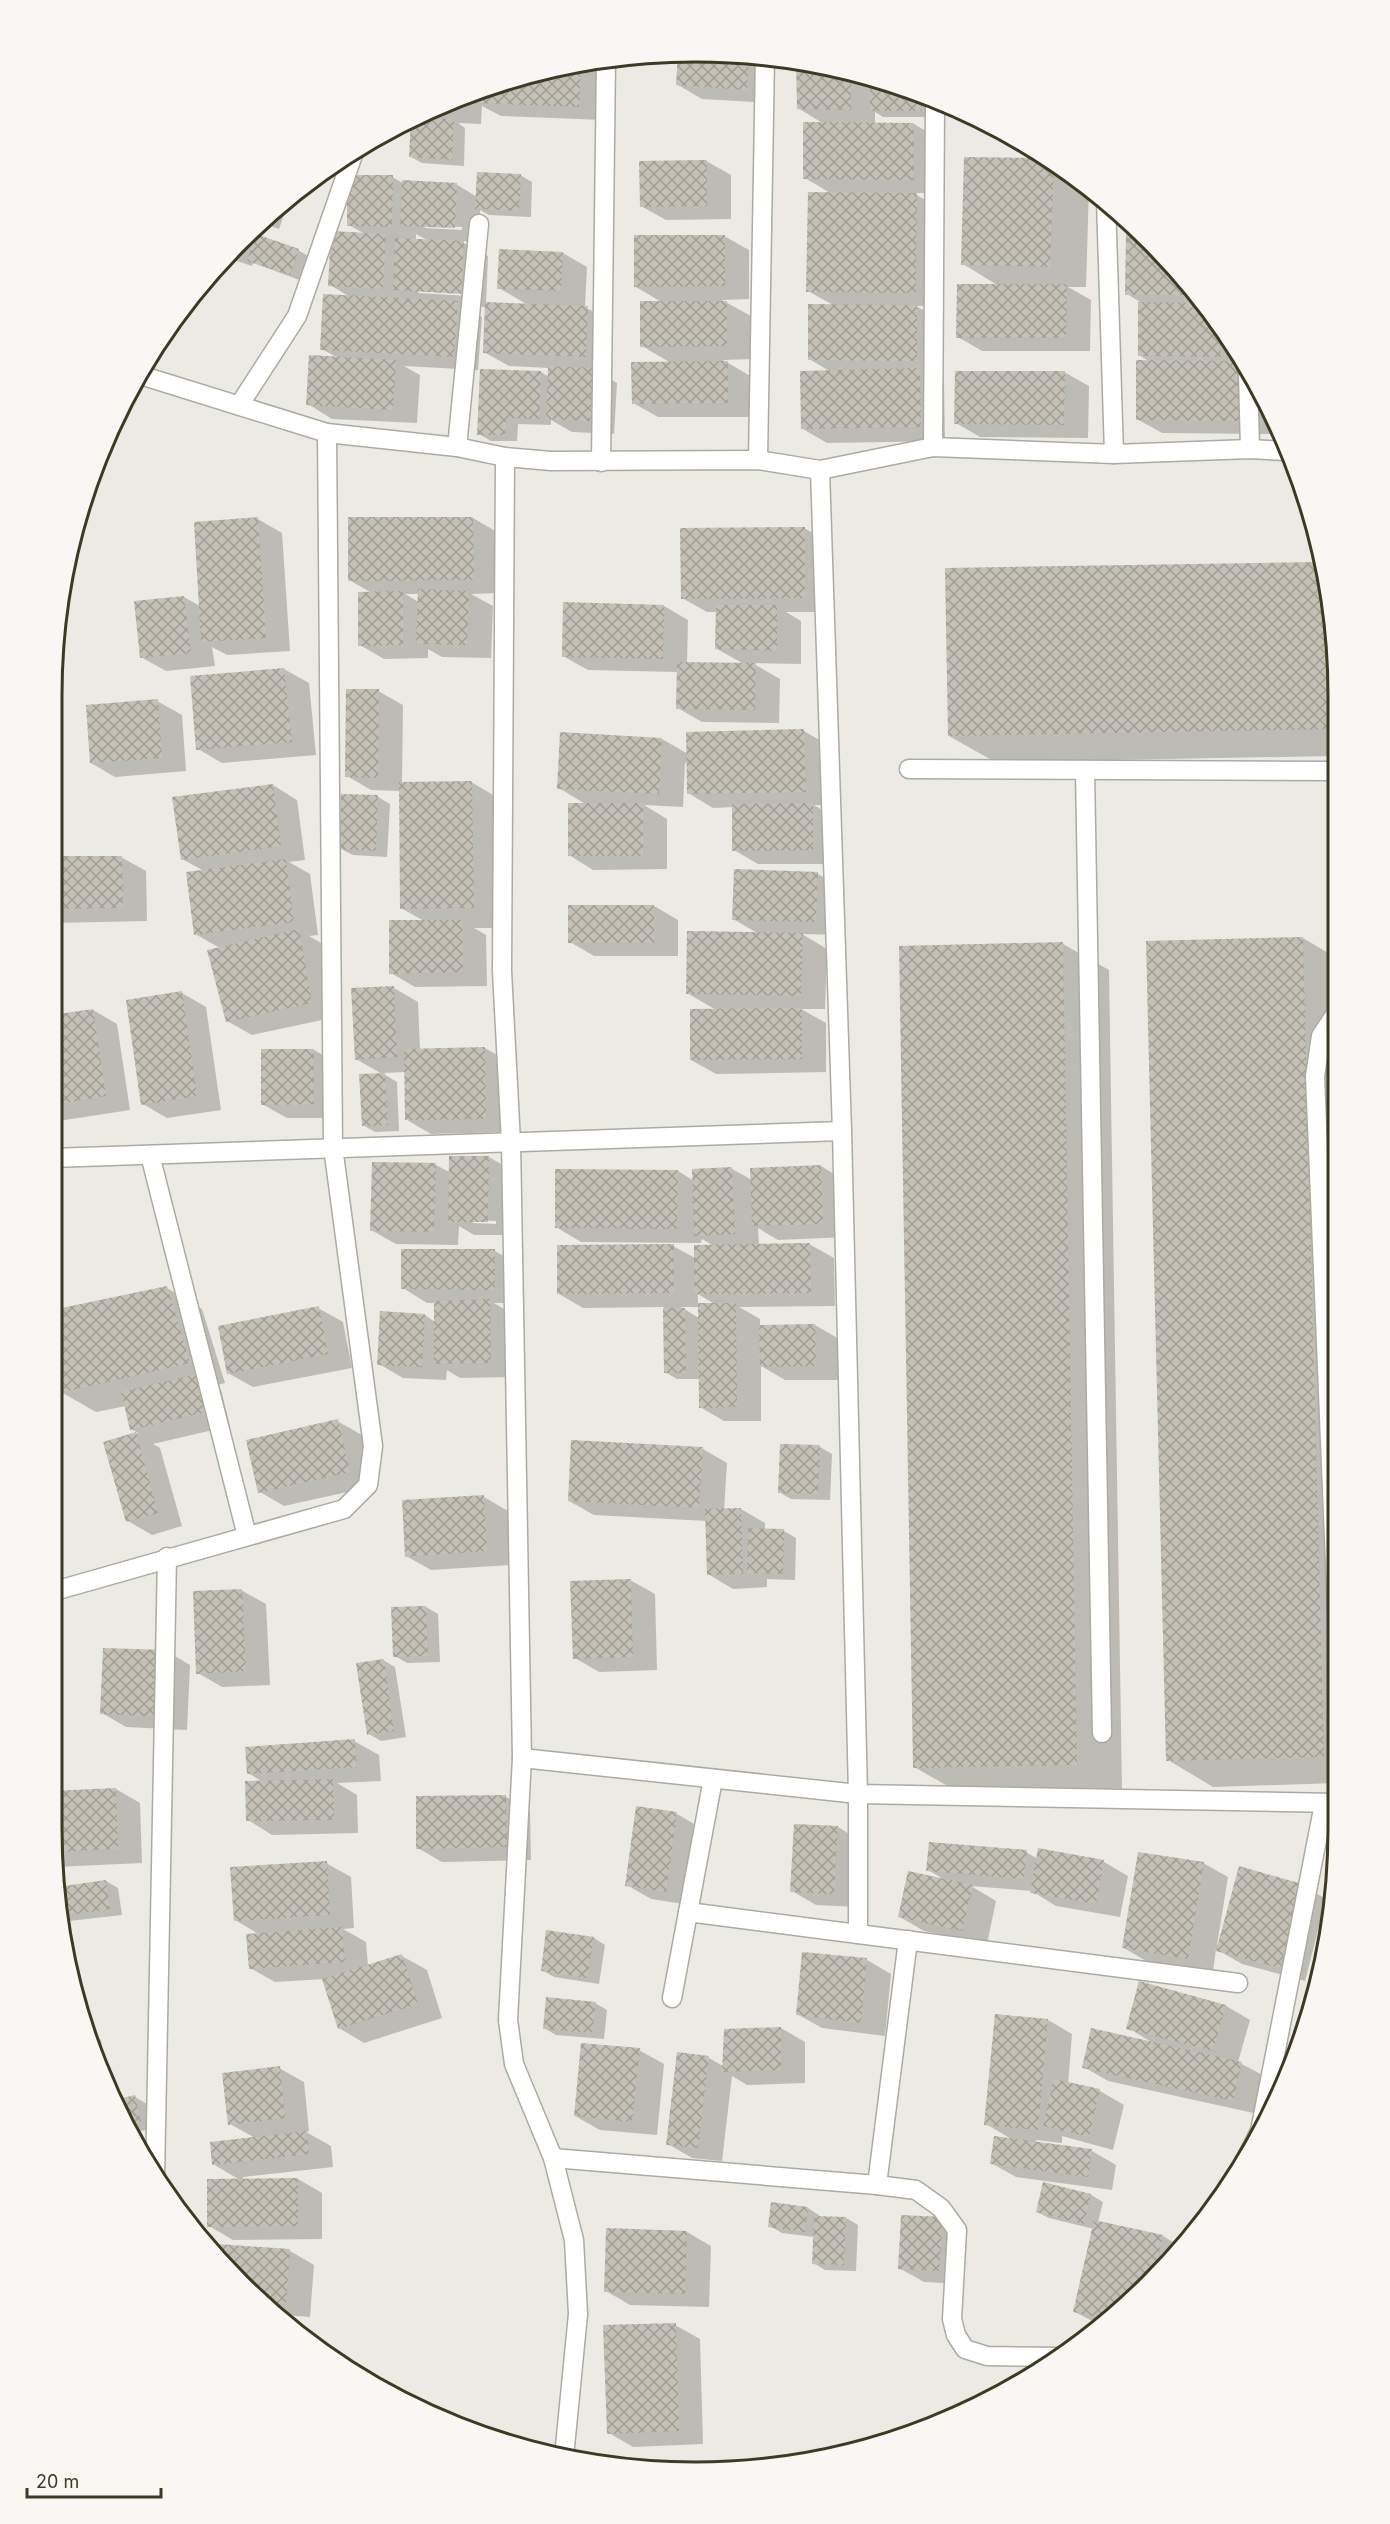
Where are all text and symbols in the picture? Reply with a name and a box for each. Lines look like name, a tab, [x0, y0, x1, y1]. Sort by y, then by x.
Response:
scale bar	[27, 2461, 160, 2499]
text: 20 m	[36, 2471, 79, 2492]

